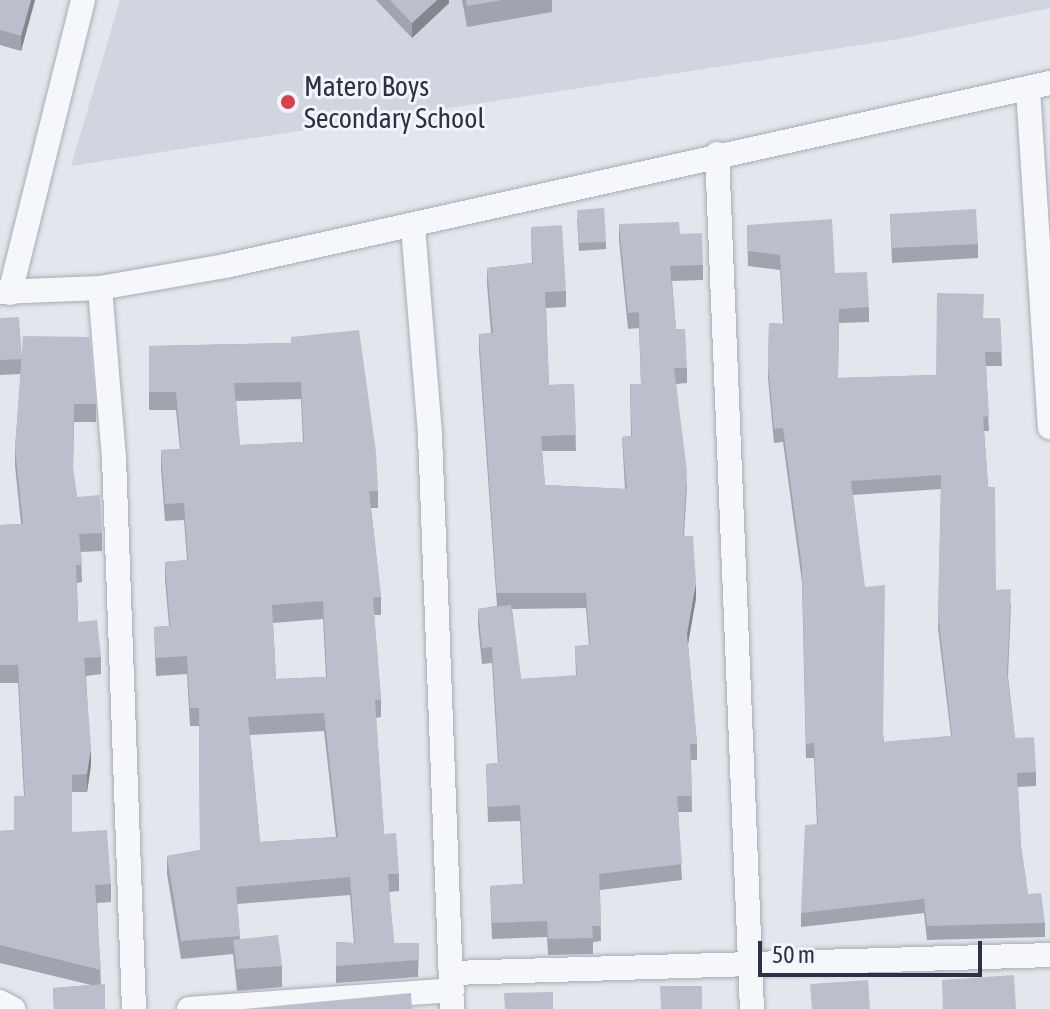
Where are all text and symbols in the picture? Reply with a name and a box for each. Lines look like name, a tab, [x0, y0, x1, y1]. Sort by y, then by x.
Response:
place label: Matero Boys Secondary School	[304, 69, 485, 135]
marker: Matero Boys Secondary School	[279, 93, 297, 111]
scale bar	[762, 925, 986, 975]
text: 50 m	[772, 941, 815, 968]

